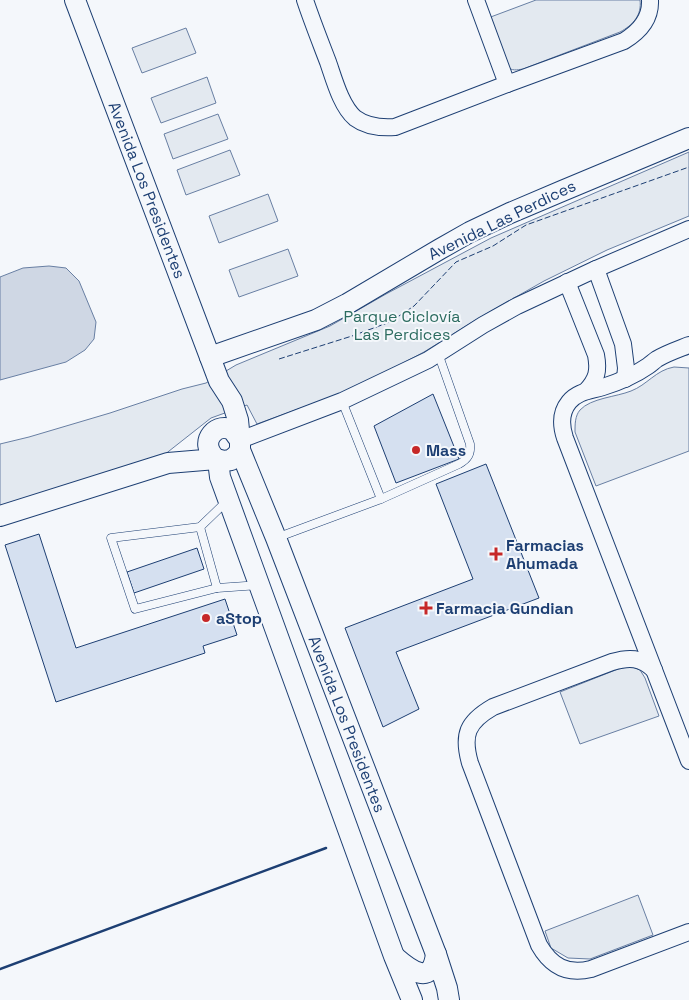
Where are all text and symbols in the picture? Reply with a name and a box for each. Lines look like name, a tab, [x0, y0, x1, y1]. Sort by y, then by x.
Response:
street label: Avenida Los Presidentes	[104, 99, 190, 281]
street label: Avenida Las Perdices	[425, 175, 579, 265]
park label: Parque Ciclovía Las Perdices	[343, 306, 461, 345]
place label: Mass	[426, 440, 466, 461]
marker: Mass	[410, 444, 422, 456]
place label: Farmacias Ahumada	[506, 535, 584, 574]
marker: Farmacias Ahumada	[490, 548, 502, 560]
place label: Farmacia Gundian	[436, 598, 574, 619]
marker: Farmacia Gundian	[420, 602, 432, 614]
place label: aStop	[216, 608, 262, 629]
marker: aStop	[200, 612, 212, 624]
street label: Avenida Los Presidentes	[304, 633, 390, 815]

